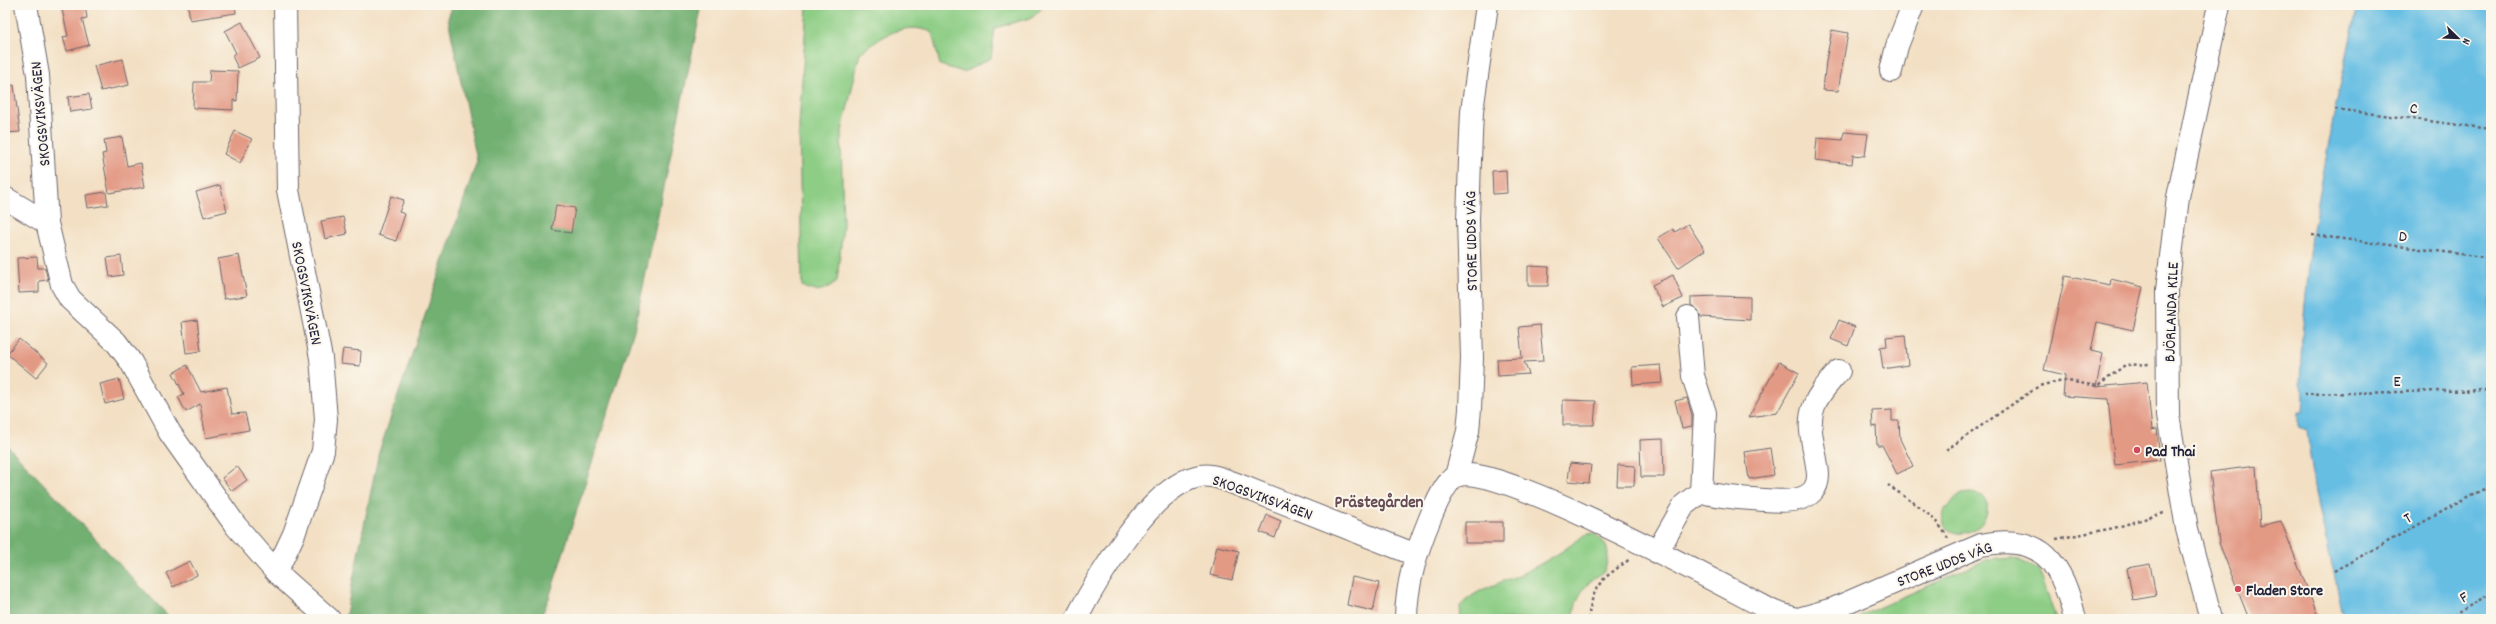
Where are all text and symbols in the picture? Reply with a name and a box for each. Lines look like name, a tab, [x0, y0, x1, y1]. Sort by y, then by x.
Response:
north arrow	[2438, 18, 2478, 58]
text: N	[2457, 35, 2474, 47]
street label: SKOGSVIKSVÄGEN	[25, 60, 58, 167]
street label: C	[2408, 98, 2419, 121]
street label: STORE UDDS VÄG	[1460, 191, 1485, 291]
street label: D	[2397, 226, 2408, 249]
street label: SKOGSVIKSVÄGEN	[284, 240, 327, 347]
street label: BJÖRLANDA KILE	[2159, 261, 2186, 362]
street label: E	[2393, 371, 2402, 394]
place label: Pad Thai	[2145, 441, 2195, 464]
marker: Pad Thai	[2132, 445, 2142, 455]
street label: SKOGSVIKSVÄGEN	[1209, 470, 1316, 527]
district label: Prästegården	[1335, 492, 1424, 516]
street label: T	[2400, 507, 2417, 531]
street label: STORE UDDS VÄG	[1894, 537, 1996, 594]
place label: Fladen Store	[2246, 580, 2323, 603]
marker: Fladen Store	[2233, 584, 2243, 594]
street label: F	[2455, 586, 2473, 610]

